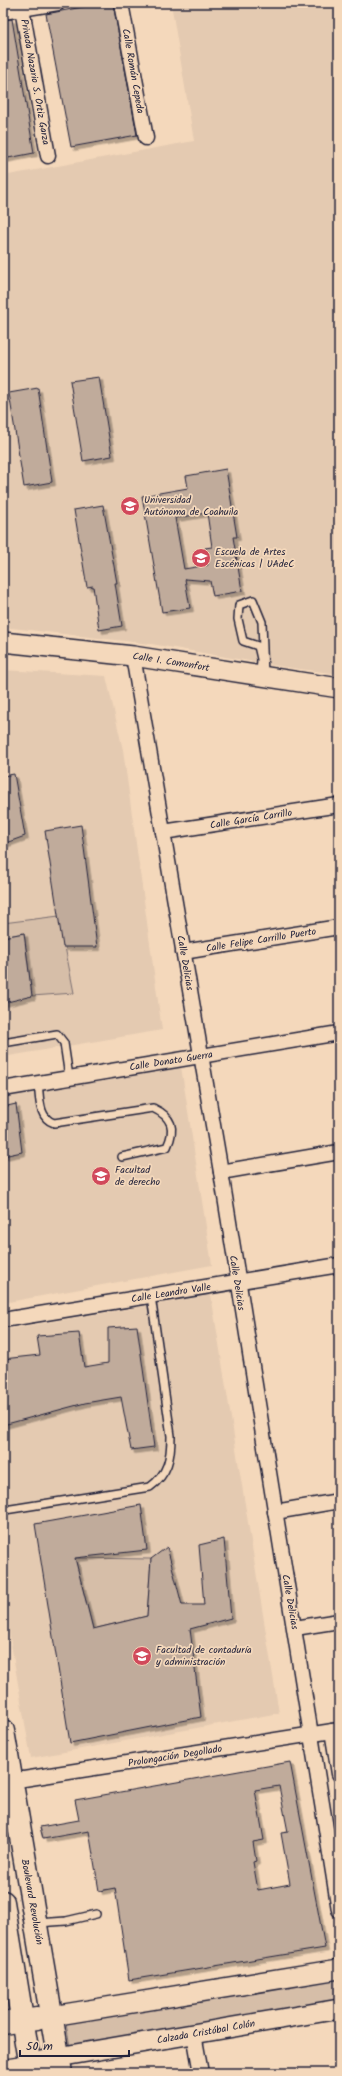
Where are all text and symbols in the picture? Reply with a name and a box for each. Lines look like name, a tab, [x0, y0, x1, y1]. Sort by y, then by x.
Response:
street label: Privada Nazario S. Ortiz Garza	[16, 18, 54, 146]
street label: Calle Román Cepeda	[118, 27, 148, 115]
place label: Universidad Autónoma de Coahuila	[144, 492, 239, 520]
school or university icon: Universidad Autónoma de Coahuila	[119, 495, 141, 517]
place label: Escuela de Artes Escénicas | UAdeC	[215, 544, 294, 572]
school or university icon: Escuela de Artes Escénicas | UAdeC	[190, 547, 212, 569]
street label: Calle I. Comonfort	[132, 648, 211, 676]
street label: Calle García Carrillo	[209, 805, 294, 833]
street label: Calle Felipe Carrillo Puerto	[205, 923, 318, 957]
street label: Calle Delicias	[172, 934, 198, 993]
street label: Calle Donato Guerra	[128, 1046, 214, 1075]
place label: Facultad de derecho	[115, 1162, 161, 1190]
school or university icon: Facultad de derecho	[90, 1165, 112, 1187]
street label: Calle Delicias	[225, 1254, 249, 1312]
street label: Calle Leandro Valle	[130, 1279, 212, 1307]
street label: Calle Delicias	[277, 1573, 303, 1632]
place label: Facultad de contaduría y administración	[155, 1642, 252, 1670]
school or university icon: Facultad de contaduría y administración	[131, 1645, 153, 1667]
street label: Prolongación Degollado	[127, 1741, 224, 1771]
street label: Boulevard Revolución	[17, 1858, 47, 1946]
street label: Calzada Cristóbal Colón	[156, 2015, 256, 2049]
scale bar	[20, 2032, 129, 2058]
text: 50 m	[26, 2037, 53, 2056]

